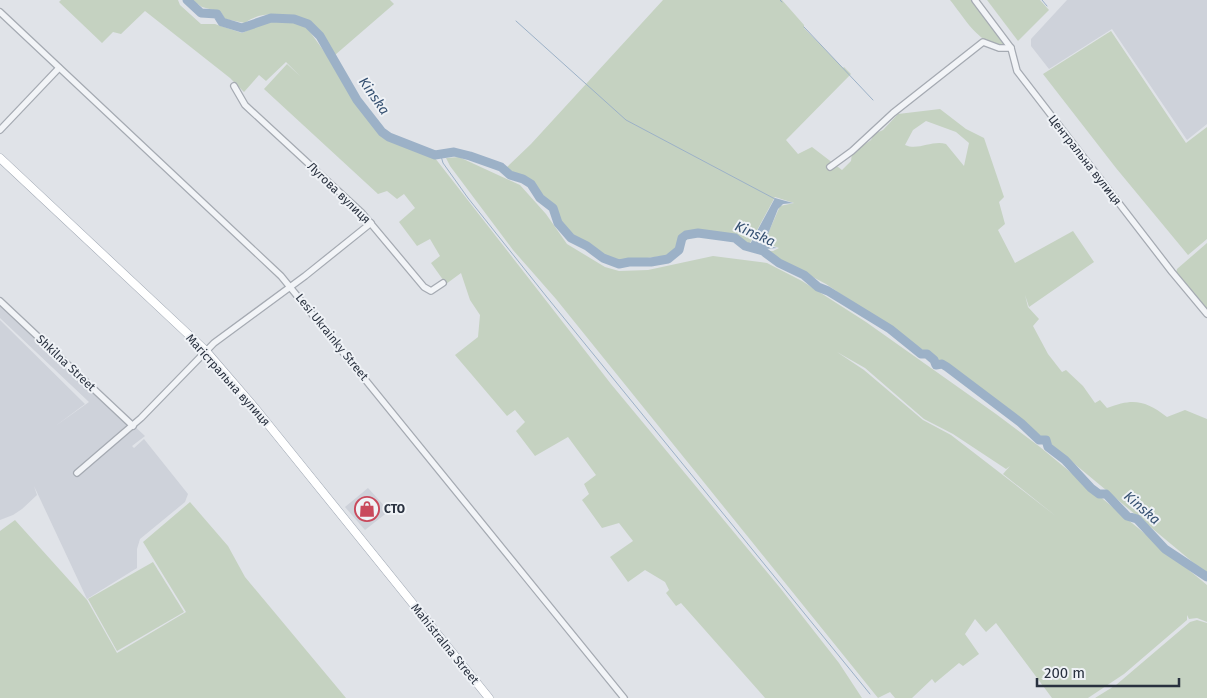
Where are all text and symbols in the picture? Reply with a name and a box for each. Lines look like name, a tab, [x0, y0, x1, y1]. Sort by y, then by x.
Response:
water label: Kinska	[355, 74, 393, 118]
street label: Центральна вулиця	[1045, 112, 1125, 208]
street label: Лугова вулиця	[305, 159, 373, 227]
water label: Kinska	[732, 218, 778, 250]
street label: Lesi Ukrainky Street	[293, 291, 372, 384]
street label: Магістральна вулиця	[183, 331, 273, 429]
street label: Shkilna Street	[33, 332, 99, 394]
water label: Kinska	[1120, 488, 1164, 528]
shop icon: СТО	[354, 496, 380, 522]
place label: СТО	[384, 502, 405, 516]
street label: Mahistralna Street	[408, 601, 482, 688]
scale bar	[1037, 656, 1180, 688]
text: 200 m	[1044, 664, 1085, 682]

